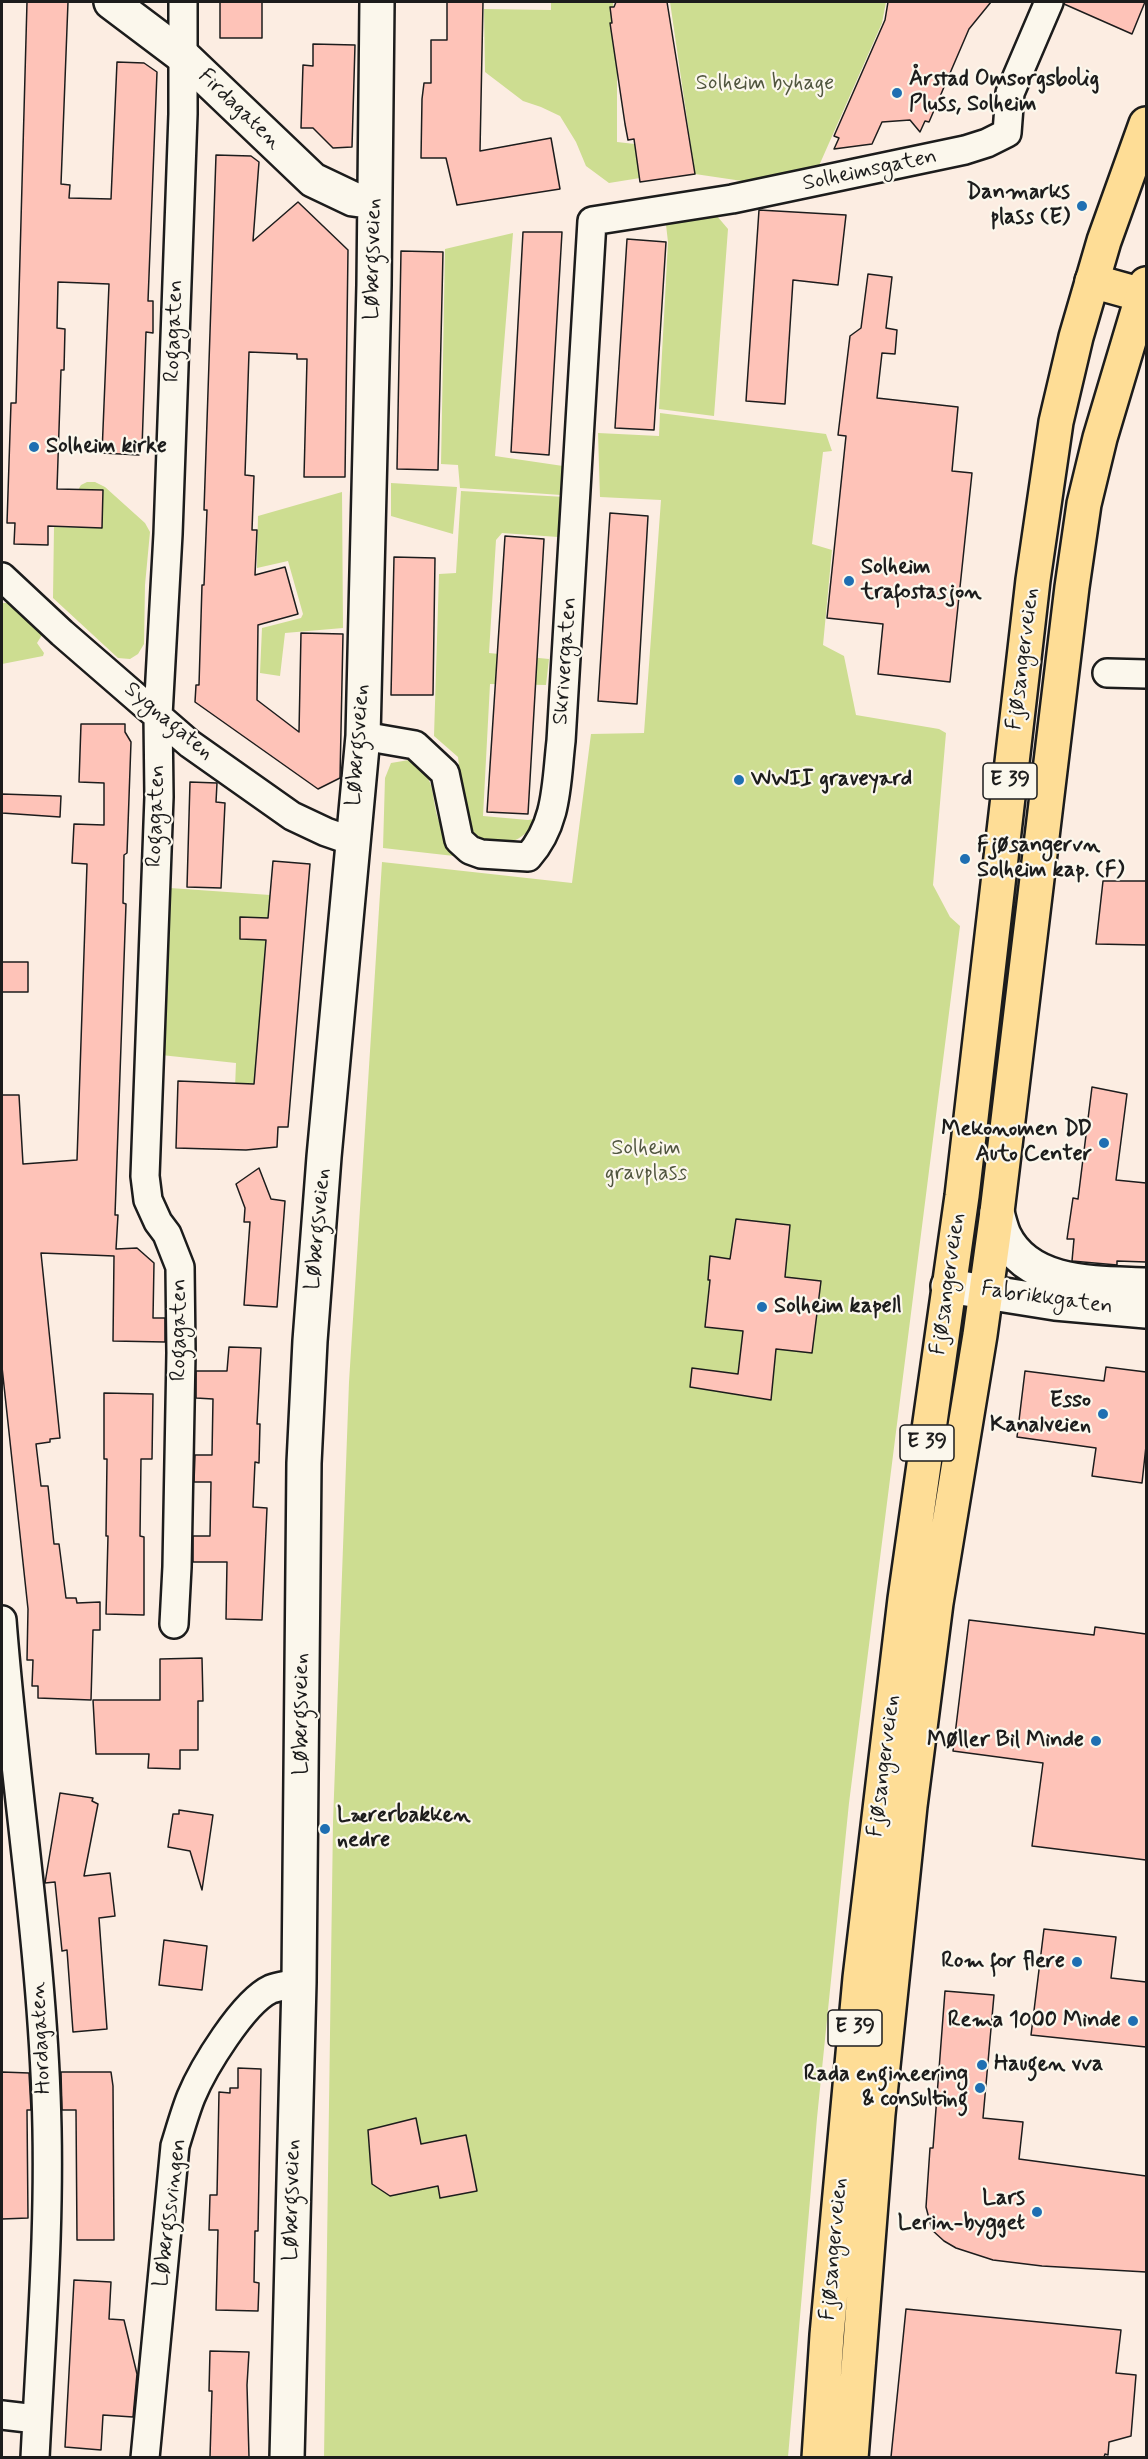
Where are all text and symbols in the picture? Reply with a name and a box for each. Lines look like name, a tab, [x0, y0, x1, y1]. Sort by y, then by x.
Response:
street label: Firdagaten	[192, 64, 286, 156]
place label: Årstad Omsorgsbolig Pluss, Solheim	[909, 67, 1099, 118]
park label: Solheim byhage	[696, 71, 834, 97]
marker: Årstad Omsorgsbolig Pluss, Solheim	[890, 86, 904, 100]
street label: Solheimsgaten	[801, 144, 939, 198]
place label: Danmarks plass (E)	[966, 180, 1070, 231]
street label: Løbergsveien	[360, 198, 388, 320]
marker: Danmarks plass (E)	[1075, 199, 1089, 213]
street label: Rogagaten	[160, 279, 190, 383]
place label: Solheim kirke	[46, 434, 167, 460]
marker: Solheim kirke	[27, 440, 41, 454]
place label: Solheim trafostasjon	[861, 555, 981, 606]
marker: Solheim trafostasjon	[842, 574, 856, 588]
street label: Fjøsangerveien	[1002, 586, 1046, 732]
street label: Skrivergaten	[548, 596, 584, 726]
street label: Sygnagaten	[118, 677, 218, 767]
street label: Løbergsveien	[342, 683, 376, 807]
road number: E 39	[983, 763, 1037, 799]
street label: Rogagaten	[142, 764, 172, 868]
place label: WWII graveyard	[751, 767, 912, 793]
marker: WWII graveyard	[732, 773, 746, 787]
place label: Fjøsangervn Solheim kap. (F)	[977, 833, 1124, 884]
marker: Fjøsangervn Solheim kap. (F)	[958, 852, 972, 866]
place label: Mekonomen DD Auto Center	[941, 1117, 1092, 1168]
park label: Solheim gravplass	[605, 1136, 687, 1188]
marker: Mekonomen DD Auto Center	[1097, 1136, 1111, 1150]
street label: Løbergsveien	[301, 1167, 337, 1291]
street label: Fjøsangerveien	[926, 1211, 972, 1357]
street label: Fabrikkgaten	[979, 1277, 1115, 1321]
street label: Rogagaten	[167, 1279, 193, 1381]
place label: Solheim kapell	[774, 1294, 902, 1320]
marker: Solheim kapell	[755, 1300, 769, 1314]
place label: Esso Kanalveien	[990, 1388, 1091, 1440]
marker: Esso Kanalveien	[1096, 1407, 1110, 1421]
road number: E 39	[900, 1425, 954, 1461]
street label: Løbergsveien	[289, 1653, 315, 1775]
street label: Fjøsangerveien	[863, 1693, 907, 1839]
place label: Møller Bil Minde	[927, 1728, 1084, 1754]
marker: Møller Bil Minde	[1089, 1734, 1103, 1748]
place label: Lærerbakken nedre	[337, 1803, 470, 1855]
marker: Lærerbakken nedre	[318, 1822, 332, 1836]
place label: Rom for flere	[941, 1949, 1065, 1975]
marker: Rom for flere	[1070, 1955, 1084, 1969]
street label: Hordagaten	[26, 1981, 58, 2095]
place label: Rema 1000 Minde	[948, 2008, 1121, 2034]
road number: E 39	[828, 2010, 882, 2046]
marker: Rema 1000 Minde	[1126, 2014, 1140, 2028]
place label: Haugen vva	[994, 2052, 1103, 2078]
marker: Haugen vva	[975, 2058, 989, 2072]
place label: Rada engineering & consulting	[804, 2062, 968, 2114]
marker: Rada engineering & consulting	[973, 2081, 987, 2095]
street label: Løbergssvingen	[149, 2137, 193, 2289]
street label: Løbergsveien	[279, 2139, 307, 2261]
street label: Fjøsangerveien	[816, 2177, 854, 2321]
place label: Lars Lerin-bygget	[898, 2186, 1025, 2238]
marker: Lars Lerin-bygget	[1030, 2205, 1044, 2219]

